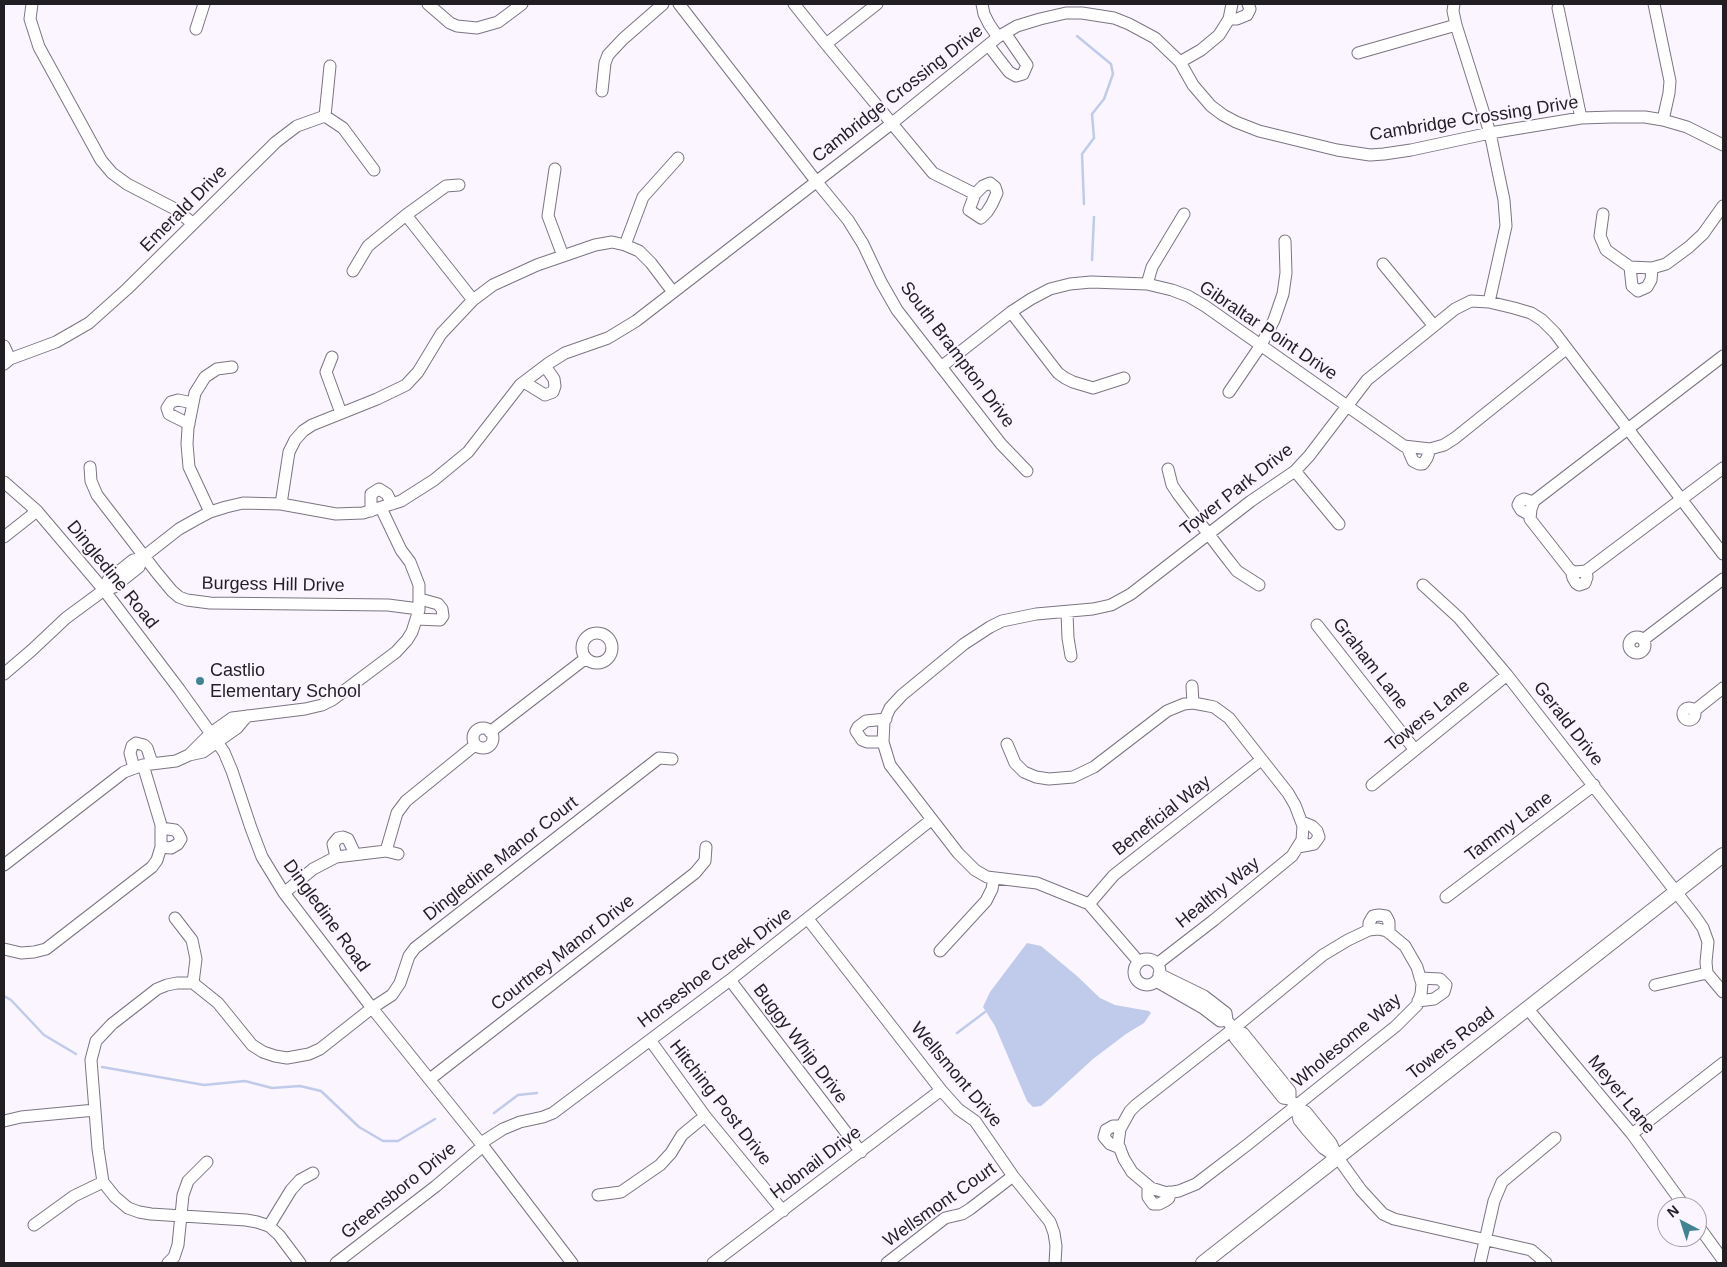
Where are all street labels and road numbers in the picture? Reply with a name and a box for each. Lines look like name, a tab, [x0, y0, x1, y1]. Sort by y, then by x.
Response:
street label: Cambridge Crossing Drive	[808, 21, 988, 167]
street label: Cambridge Crossing Drive	[1368, 92, 1580, 146]
street label: Emerald Drive	[136, 161, 232, 257]
street label: Gibraltar Point Drive	[1195, 277, 1341, 385]
street label: South Brampton Drive	[895, 278, 1019, 432]
street label: Tower Park Drive	[1176, 439, 1298, 541]
street label: Dingledine Road	[62, 516, 162, 634]
street label: Burgess Hill Drive	[201, 573, 345, 597]
street label: Graham Lane	[1328, 614, 1412, 714]
street label: Towers Lane	[1382, 675, 1474, 757]
street label: Gerald Drive	[1528, 678, 1608, 770]
street label: Beneficial Way	[1109, 771, 1215, 861]
street label: Tammy Lane	[1461, 787, 1557, 867]
street label: Dingledine Manor Court	[419, 792, 583, 926]
street label: Healthy Way	[1172, 853, 1264, 933]
street label: Dingledine Road	[278, 856, 374, 976]
street label: Courtney Manor Drive	[487, 890, 639, 1016]
street label: Horseshoe Creek Drive	[634, 903, 796, 1033]
street label: Buggy Whip Drive	[748, 980, 852, 1108]
street label: Wholesome Way	[1288, 989, 1406, 1093]
street label: Towers Road	[1403, 1003, 1499, 1085]
street label: Wellsmont Drive	[906, 1018, 1006, 1132]
street label: Hitching Post Drive	[664, 1036, 776, 1170]
street label: Meyer Lane	[1583, 1051, 1659, 1139]
street label: Hobnail Drive	[766, 1122, 866, 1204]
street label: Greensboro Drive	[337, 1138, 461, 1244]
street label: Wellsmont Court	[879, 1158, 1001, 1252]

